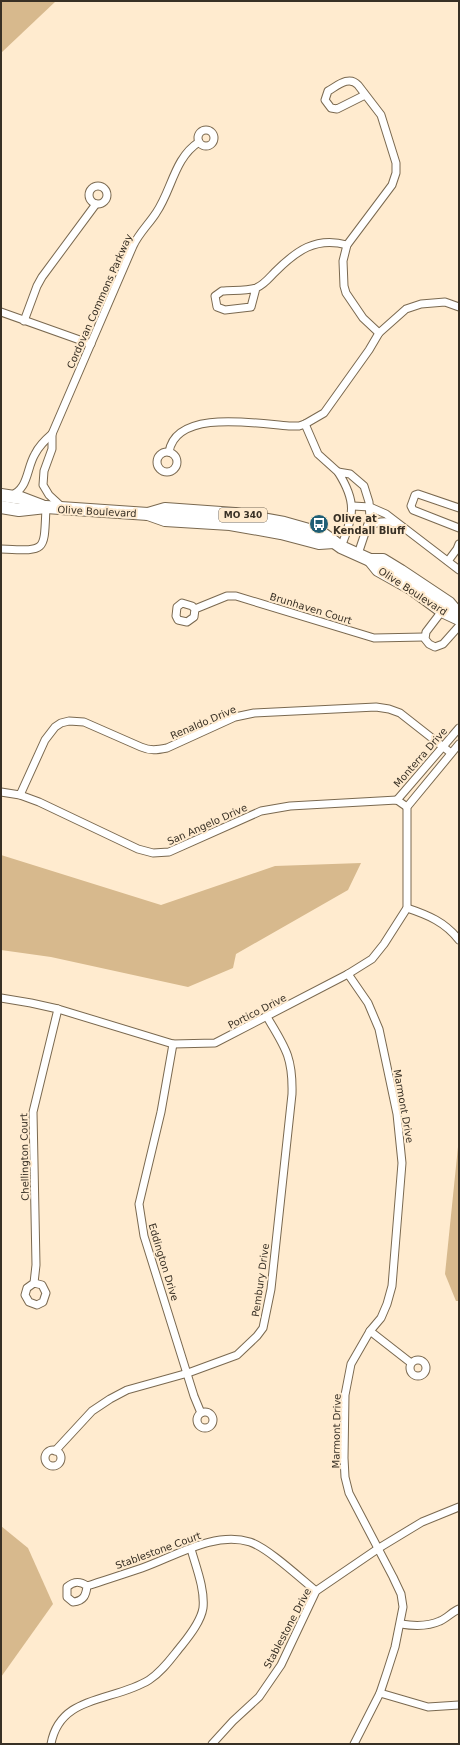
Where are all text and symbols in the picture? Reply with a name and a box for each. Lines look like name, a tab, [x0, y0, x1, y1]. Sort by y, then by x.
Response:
street label: Cordovan Commons Parkway	[65, 232, 134, 370]
street label: Olive Boulevard	[57, 504, 137, 519]
road number: MO 340	[219, 508, 267, 522]
bus stop icon: Olive at Kendall Bluff	[308, 513, 330, 535]
place label: Olive at Kendall Bluff	[333, 513, 406, 536]
street label: Olive Boulevard	[376, 565, 449, 618]
street label: Brunhaven Court	[269, 591, 353, 626]
street label: Renaldo Drive	[169, 704, 238, 741]
street label: Monterra Drive	[392, 725, 449, 789]
street label: San Angelo Drive	[165, 802, 249, 847]
street label: Portico Drive	[226, 992, 288, 1031]
street label: Marmont Drive	[392, 1068, 415, 1144]
street label: Chellington Court	[18, 1113, 31, 1201]
street label: Eddington Drive	[146, 1222, 181, 1302]
street label: Pembury Drive	[250, 1243, 271, 1318]
street label: Marmont Drive	[330, 1394, 343, 1468]
street label: Stablestone Court	[114, 1530, 202, 1571]
street label: Stablestone Drive	[262, 1586, 313, 1670]

